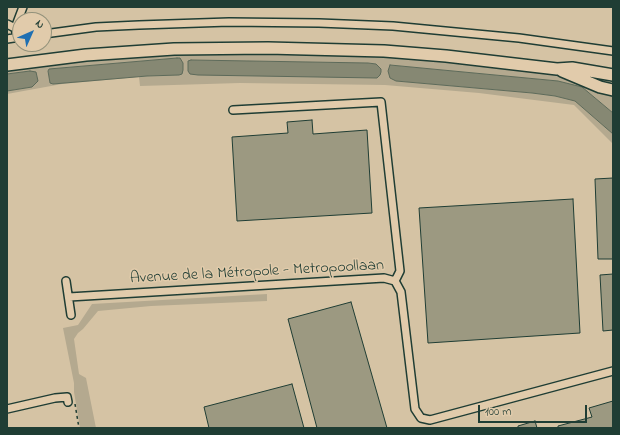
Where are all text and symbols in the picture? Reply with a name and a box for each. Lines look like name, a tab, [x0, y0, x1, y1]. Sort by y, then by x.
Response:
north arrow	[12, 12, 52, 52]
text: N	[31, 16, 48, 33]
street label: Avenue de la Métropole - Metropoollaan	[130, 257, 384, 289]
scale bar	[480, 397, 589, 423]
text: 100 m	[485, 403, 512, 421]

